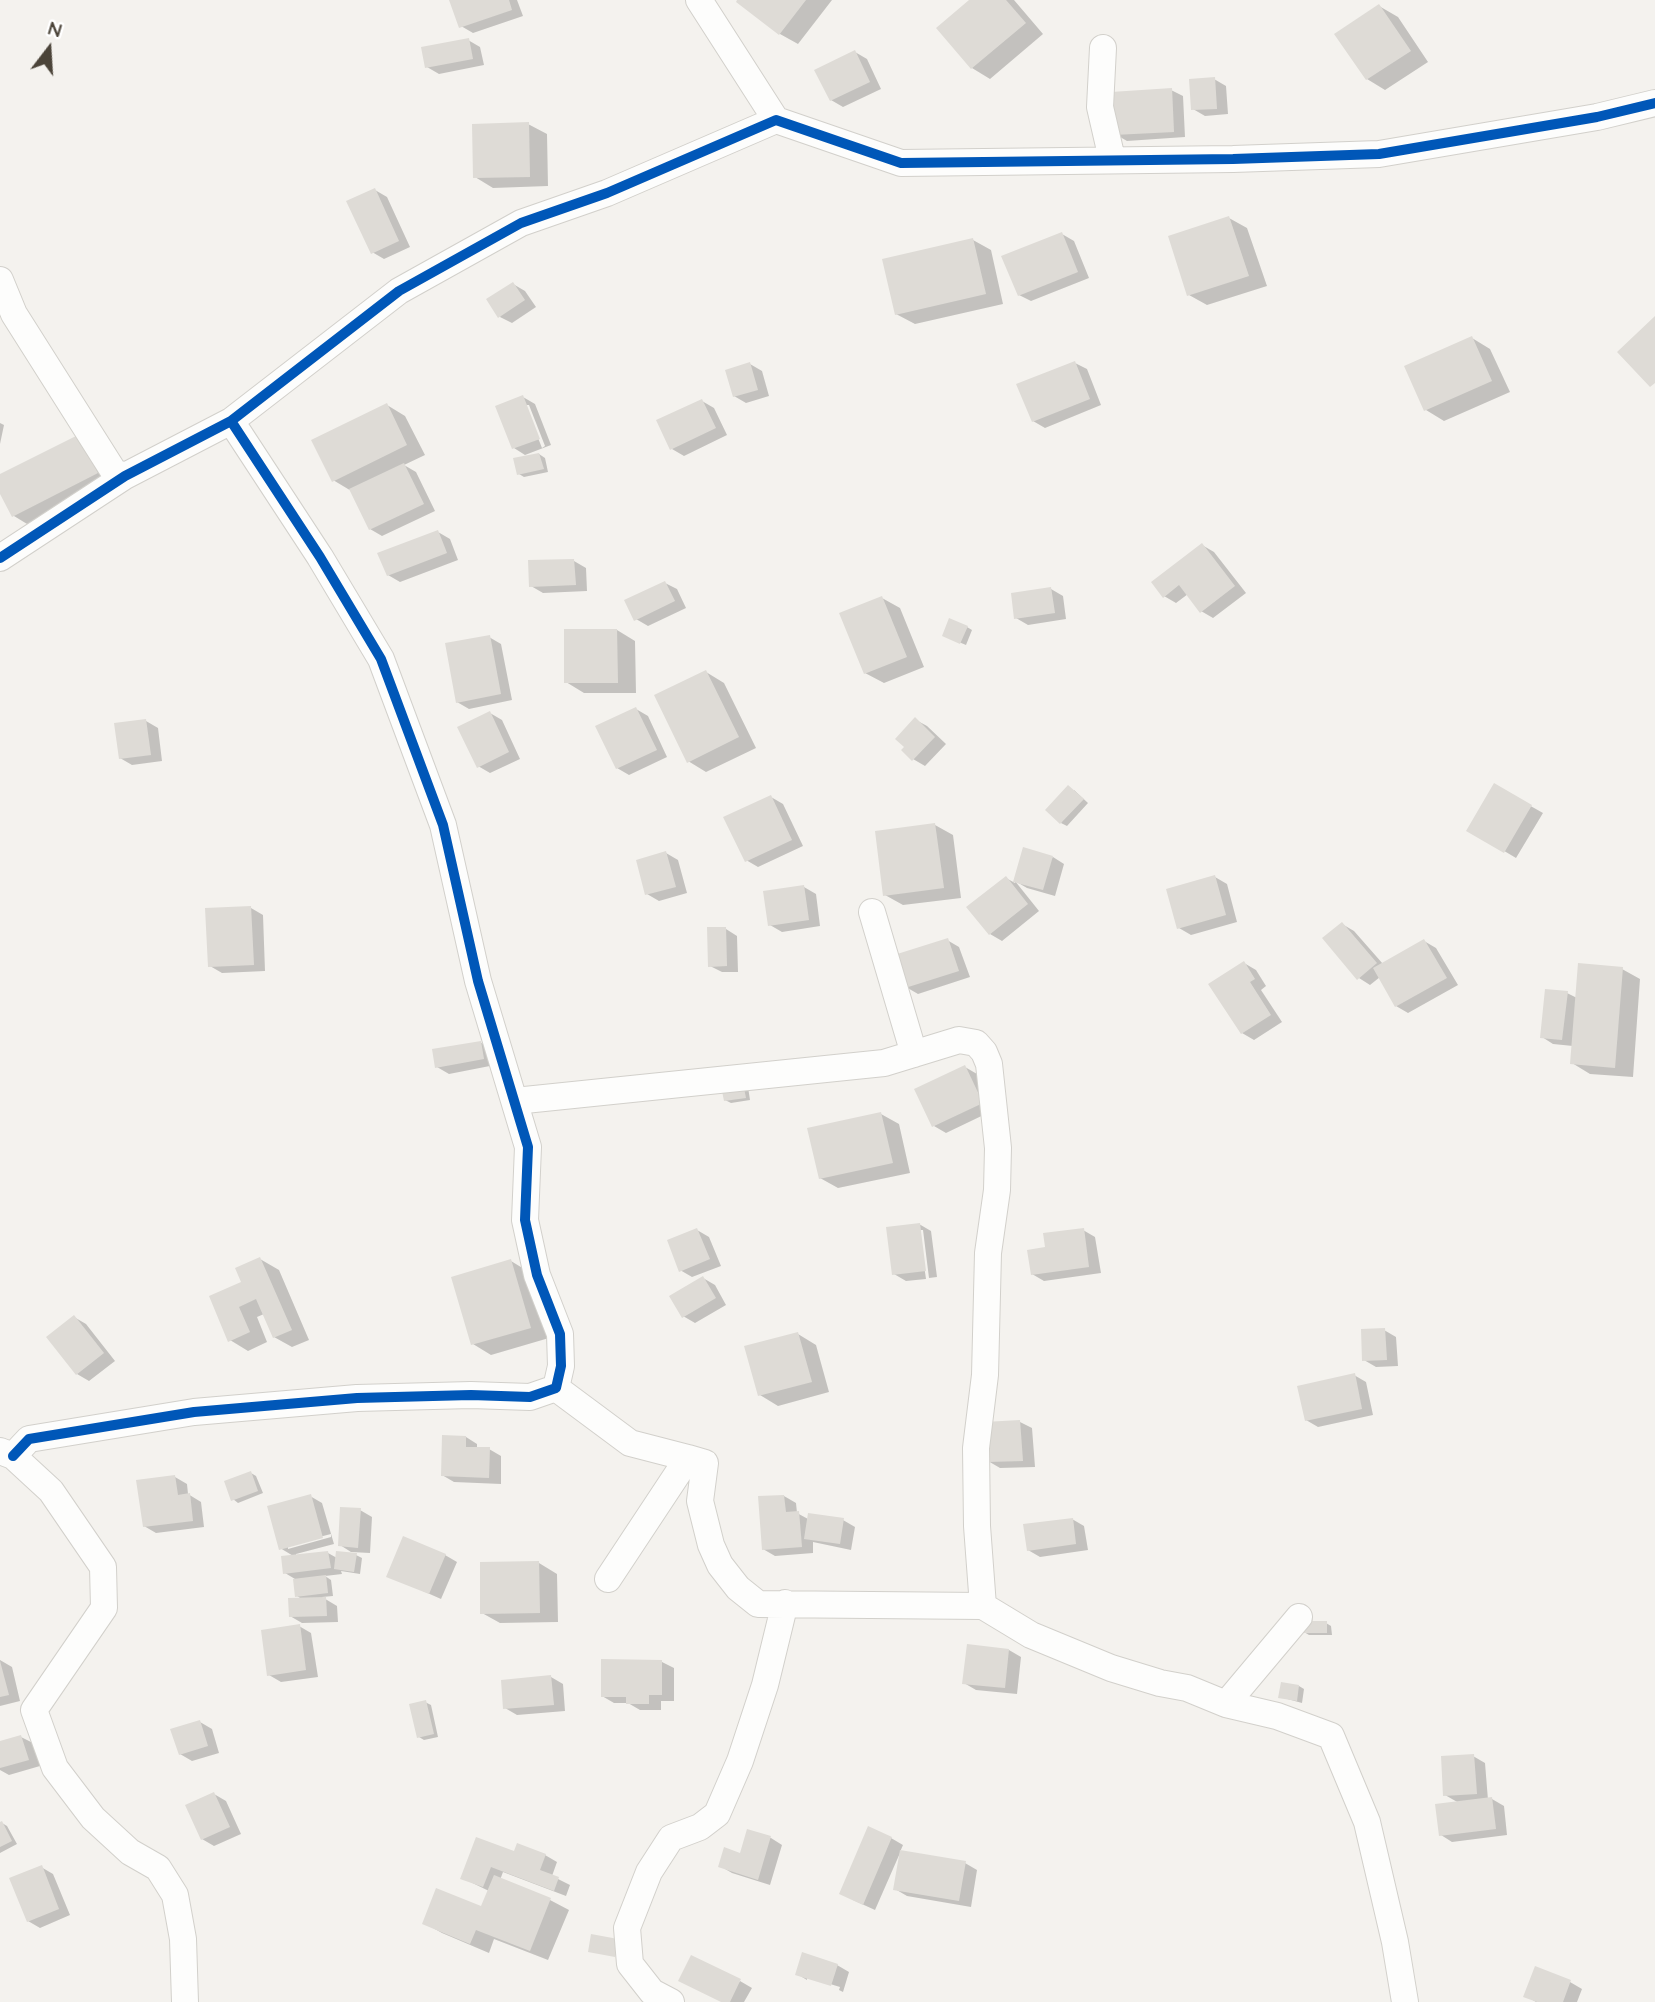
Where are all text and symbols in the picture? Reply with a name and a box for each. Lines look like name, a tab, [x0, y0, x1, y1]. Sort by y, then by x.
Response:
north arrow	[14, 14, 84, 84]
text: N	[45, 15, 65, 42]

